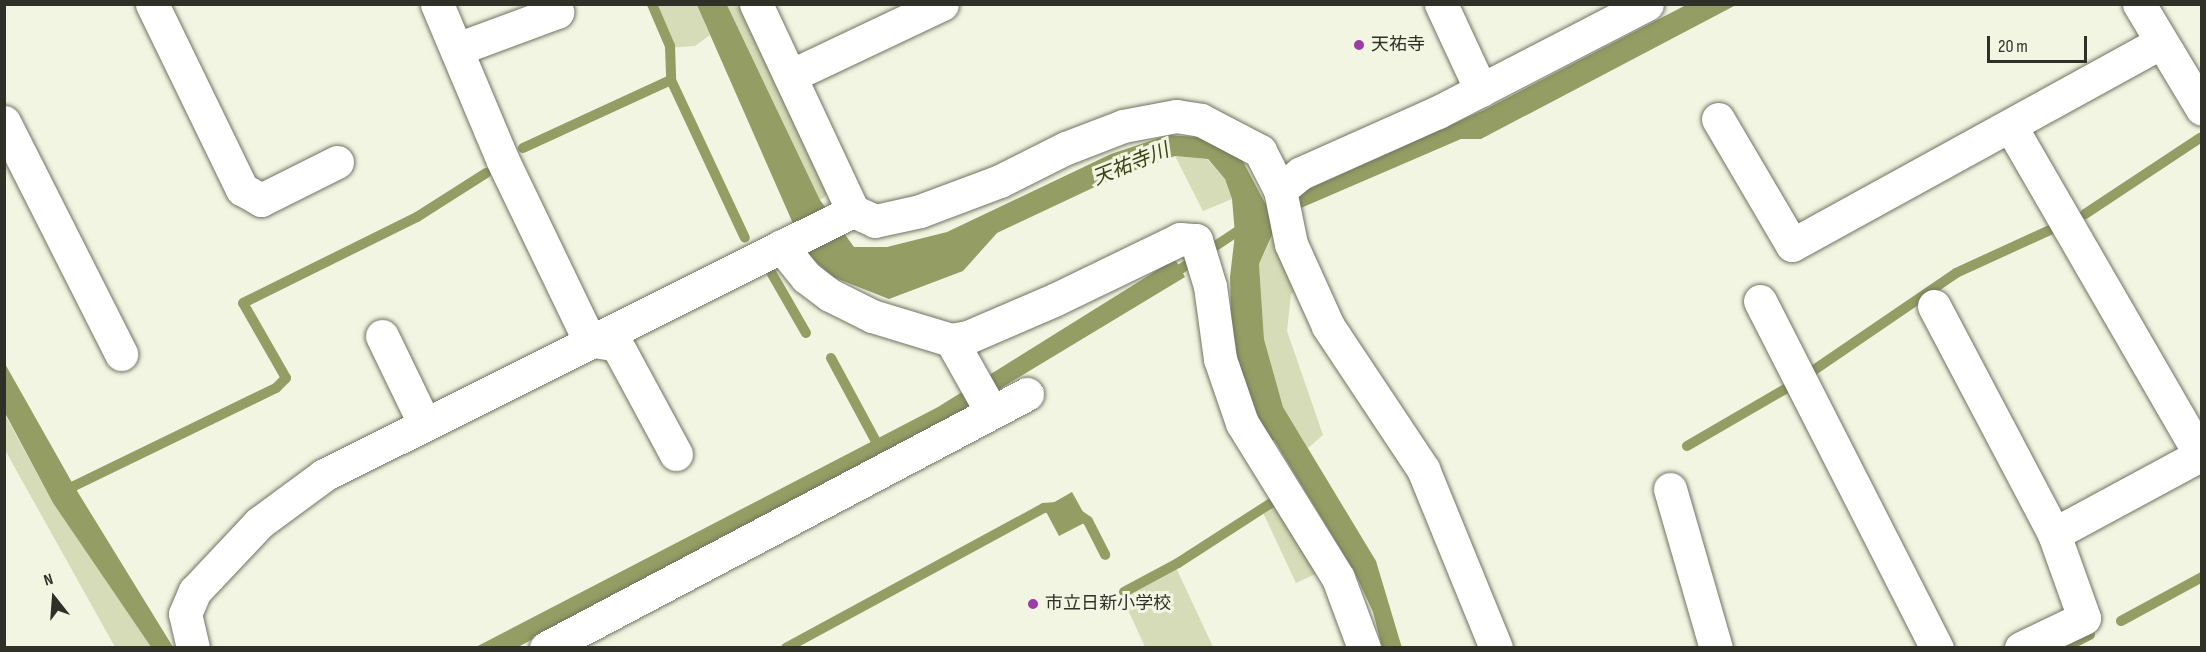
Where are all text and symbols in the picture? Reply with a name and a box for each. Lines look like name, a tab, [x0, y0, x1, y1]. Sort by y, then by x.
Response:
scale bar	[1990, 24, 2090, 62]
place label: 天祐寺	[1371, 34, 1425, 56]
text: 20 m	[1998, 36, 2028, 57]
marker: 天祐寺	[1352, 38, 1366, 52]
water label: 天祐寺川	[1089, 139, 1173, 191]
north arrow	[24, 568, 84, 628]
text: N	[42, 570, 55, 591]
place label: 市立日新小学校	[1045, 593, 1171, 615]
marker: 市立日新小学校	[1026, 597, 1040, 611]

